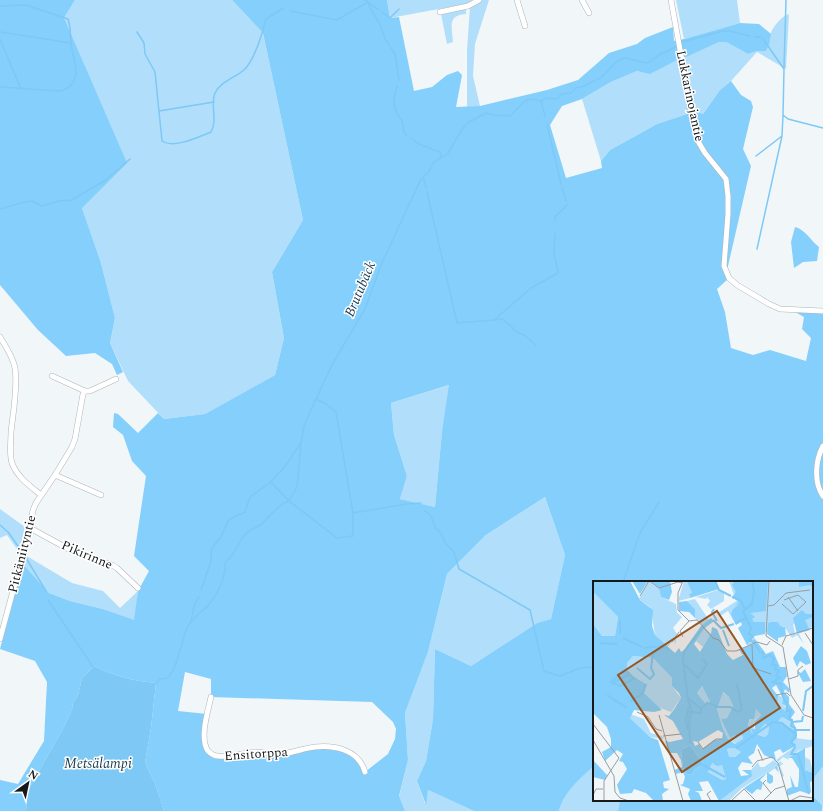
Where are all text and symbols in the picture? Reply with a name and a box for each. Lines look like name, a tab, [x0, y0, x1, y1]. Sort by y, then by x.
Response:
street label: Lukkarinojantie	[671, 49, 709, 143]
water label: Brutubäck	[339, 257, 381, 320]
street label: Pitkäniityntie	[3, 513, 41, 595]
street label: Pikirinne	[58, 535, 116, 575]
inset map	[593, 581, 813, 801]
street label: Ensitorppa	[224, 742, 289, 766]
water label: Metsälampi	[64, 753, 132, 774]
north arrow	[8, 763, 48, 803]
text: N	[25, 765, 42, 785]

